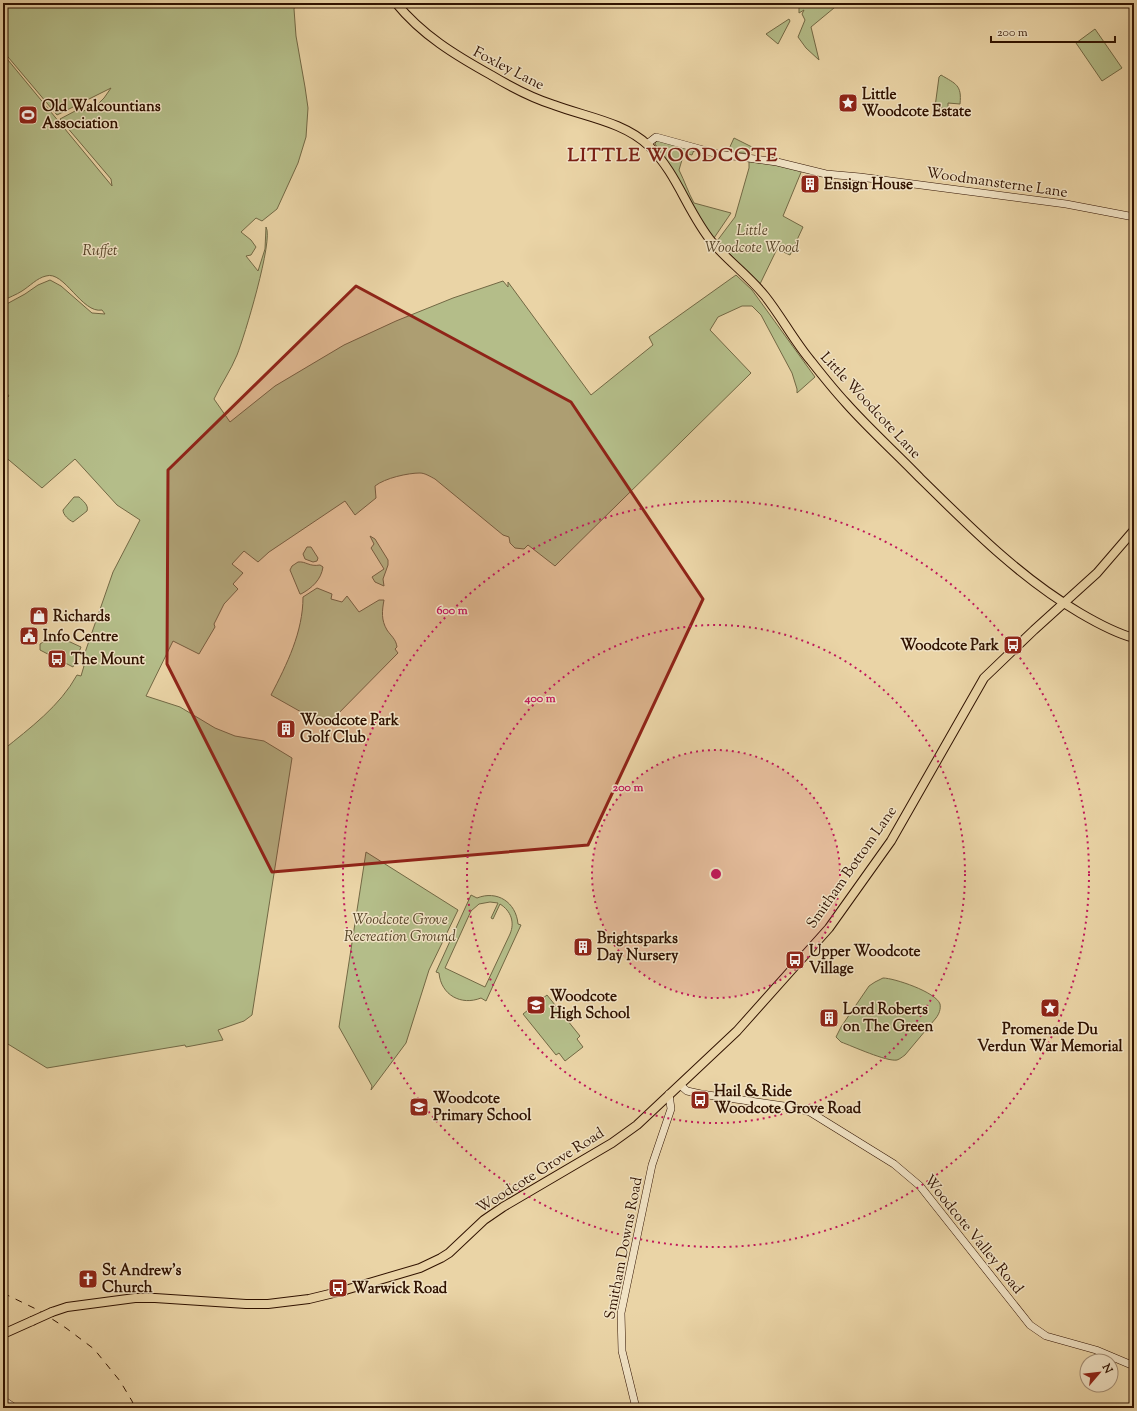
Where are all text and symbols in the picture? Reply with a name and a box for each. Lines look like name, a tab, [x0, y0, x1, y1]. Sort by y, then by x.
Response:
scale bar	[991, 18, 1115, 44]
text: 200 m	[997, 24, 1028, 42]
street label: Foxley Lane	[469, 42, 548, 96]
place label: Little Woodcote Estate	[862, 85, 971, 123]
place icon: Little Woodcote Estate	[837, 92, 859, 114]
place label: Old Walcountians Association	[42, 97, 161, 135]
sports icon: Old Walcountians Association	[17, 104, 39, 126]
district label: LITTLE WOODCOTE	[568, 143, 778, 170]
street label: Woodmansterne Lane	[925, 163, 1069, 204]
building icon: Ensign House	[799, 173, 821, 195]
place label: Ensign House	[824, 175, 913, 196]
park label: Little Woodcote Wood	[705, 221, 800, 259]
park label: Ruffet	[82, 241, 118, 262]
street label: Little Woodcote Lane	[815, 348, 925, 464]
text: 600 m	[436, 602, 468, 620]
shop icon: Richards	[28, 605, 50, 627]
place label: Richards	[53, 607, 110, 628]
public building icon: Info Centre	[18, 625, 40, 647]
place label: Info Centre	[43, 627, 118, 648]
bus stop icon: Woodcote Park	[1002, 634, 1024, 656]
place label: Woodcote Park	[900, 636, 1000, 657]
bus stop icon: The Mount	[46, 648, 68, 670]
place label: The Mount	[71, 650, 146, 671]
text: 400 m	[523, 690, 556, 708]
place label: Woodcote Park Golf Club	[300, 711, 400, 749]
building icon: Woodcote Park Golf Club	[275, 718, 297, 740]
text: 200 m	[613, 779, 643, 797]
street label: Smitham Bottom Lane	[802, 802, 903, 933]
centre of rings	[709, 867, 723, 881]
park label: Woodcote Grove Recreation Ground	[344, 910, 456, 948]
place label: Brightsparks Day Nursery	[597, 929, 679, 967]
building icon: Brightsparks Day Nursery	[572, 936, 594, 958]
place label: Upper Woodcote Village	[809, 942, 921, 980]
bus stop icon: Upper Woodcote Village	[784, 949, 806, 971]
place label: Woodcote High School	[550, 987, 631, 1025]
school or university icon: Woodcote High School	[525, 994, 547, 1016]
place icon: Promenade Du Verdun War Memorial	[1039, 997, 1061, 1019]
place label: Lord Roberts on The Green	[843, 1000, 934, 1038]
building icon: Lord Roberts on The Green	[818, 1007, 840, 1029]
place label: Promenade Du Verdun War Memorial	[977, 1020, 1124, 1058]
place label: Hail & Ride Woodcote Grove Road	[714, 1082, 862, 1120]
place label: Woodcote Primary School	[433, 1089, 532, 1127]
bus stop icon: Hail & Ride Woodcote Grove Road	[689, 1089, 711, 1111]
school or university icon: Woodcote Primary School	[408, 1096, 430, 1118]
street label: Woodcote Grove Road	[473, 1123, 609, 1219]
street label: Woodcote Valley Road	[918, 1171, 1028, 1299]
street label: Smitham Downs Road	[600, 1175, 649, 1321]
place label: St Andrew's Church	[102, 1261, 182, 1299]
church icon: St Andrew's Church	[77, 1268, 99, 1290]
bus stop icon: Warwick Road	[327, 1277, 349, 1299]
place label: Warwick Road	[352, 1279, 448, 1300]
north arrow	[1079, 1353, 1119, 1393]
text: N	[1097, 1360, 1116, 1377]

